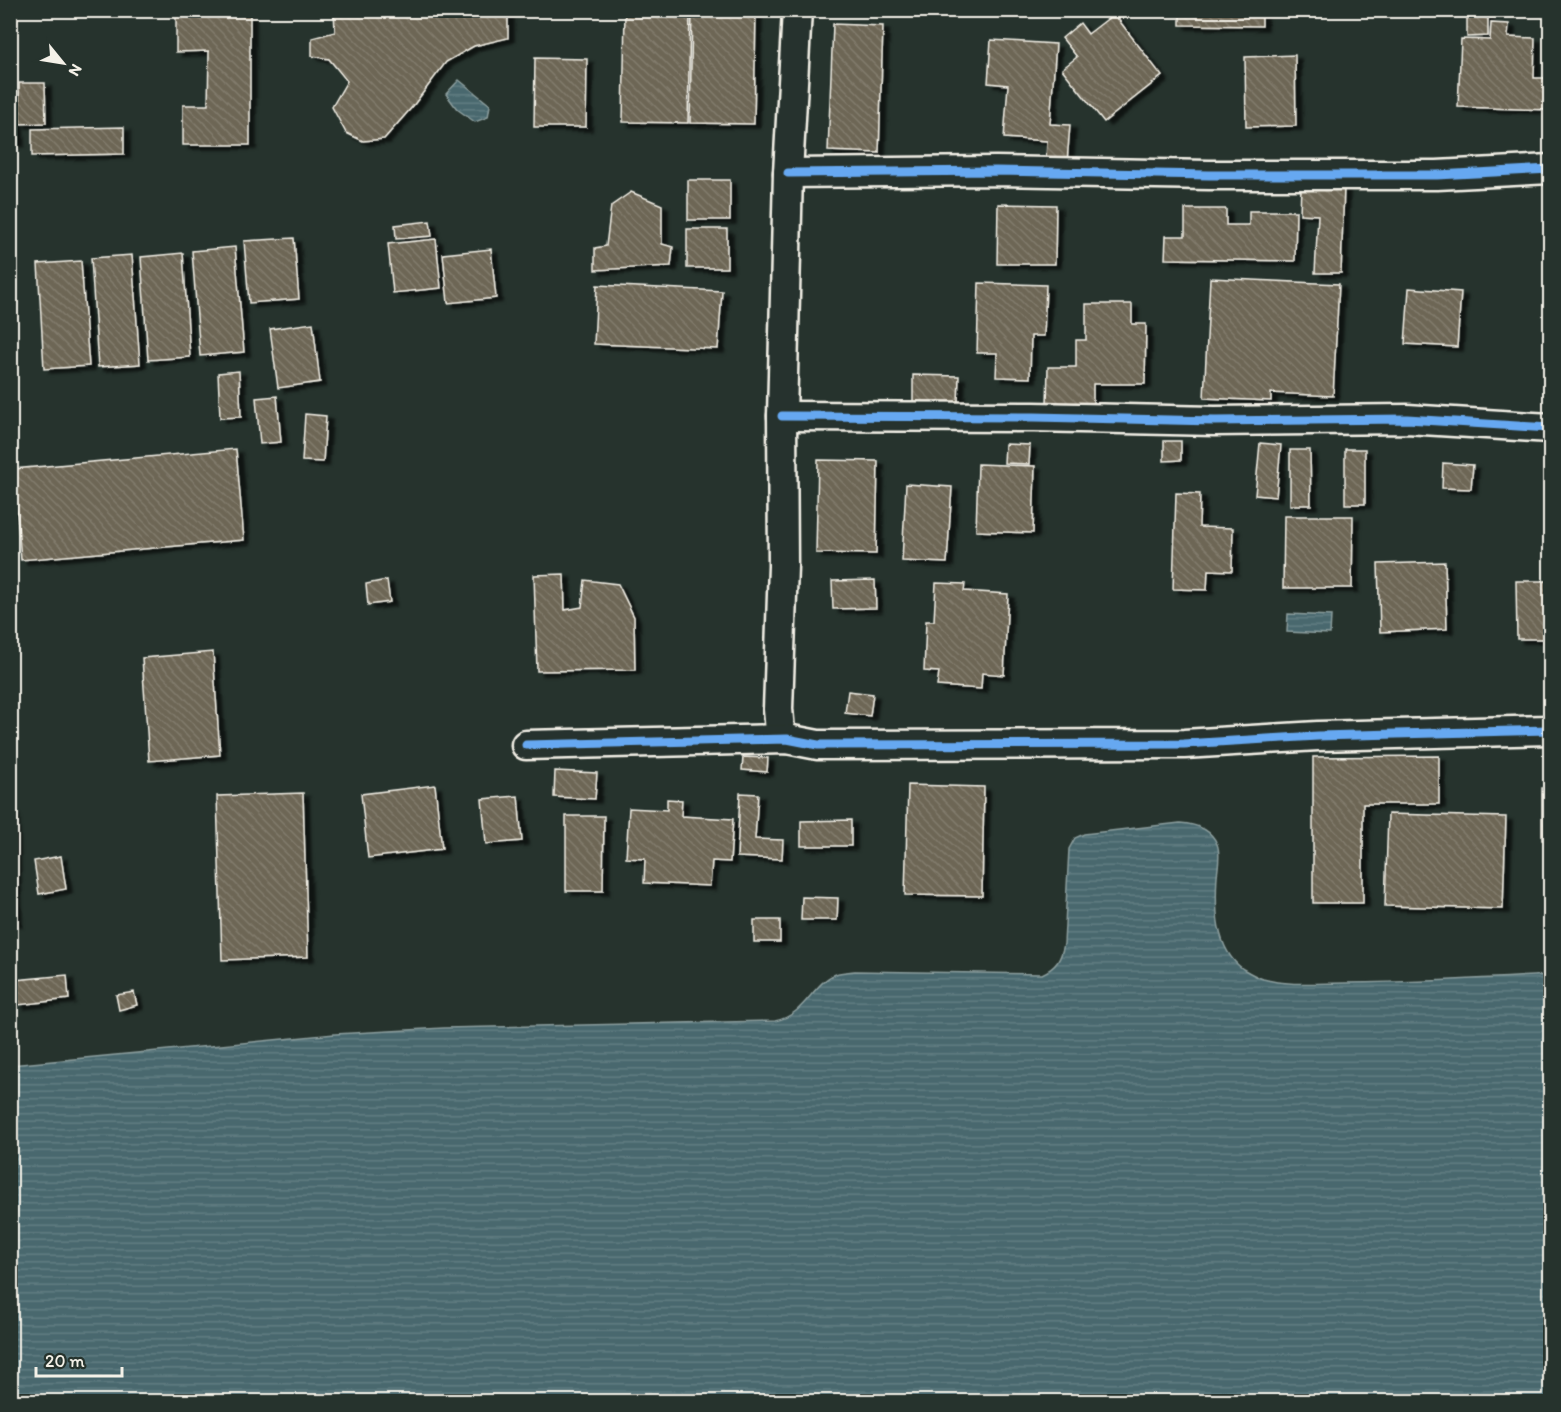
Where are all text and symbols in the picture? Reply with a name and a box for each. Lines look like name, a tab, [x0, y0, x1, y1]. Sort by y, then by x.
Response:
north arrow	[33, 33, 93, 93]
text: N	[65, 61, 86, 80]
scale bar	[36, 1340, 122, 1378]
text: 20 m	[45, 1350, 85, 1372]

